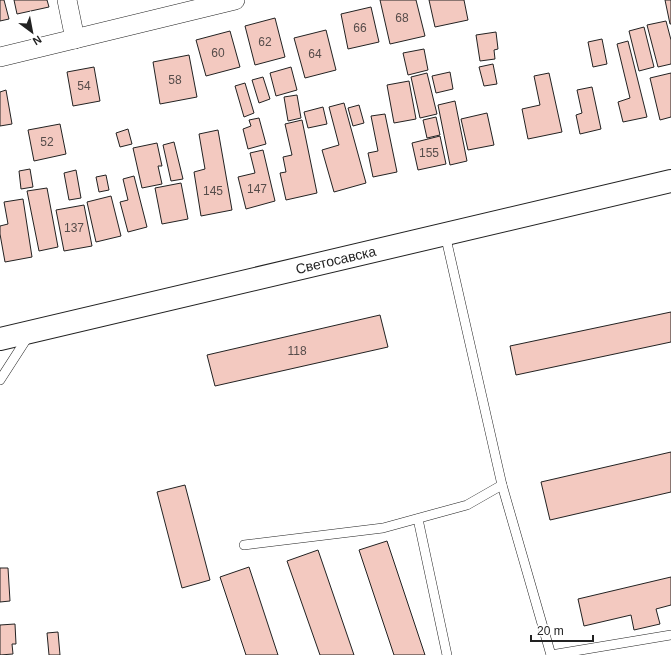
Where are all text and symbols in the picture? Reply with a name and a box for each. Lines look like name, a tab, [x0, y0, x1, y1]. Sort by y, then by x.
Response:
house number: 68	[395, 11, 409, 25]
north arrow	[12, 12, 52, 52]
house number: 66	[353, 21, 367, 35]
text: N	[31, 33, 44, 48]
house number: 62	[258, 35, 272, 49]
house number: 60	[211, 46, 225, 60]
house number: 64	[308, 47, 322, 61]
house number: 58	[168, 73, 182, 87]
house number: 54	[77, 79, 91, 93]
house number: 52	[40, 135, 54, 149]
house number: 155	[419, 146, 439, 160]
house number: 147	[247, 182, 267, 196]
house number: 145	[203, 184, 223, 198]
house number: 137	[64, 221, 84, 235]
street label: Светосавска	[294, 243, 378, 277]
house number: 118	[287, 344, 307, 358]
scale bar	[531, 617, 593, 643]
text: 20 m	[537, 624, 564, 638]

